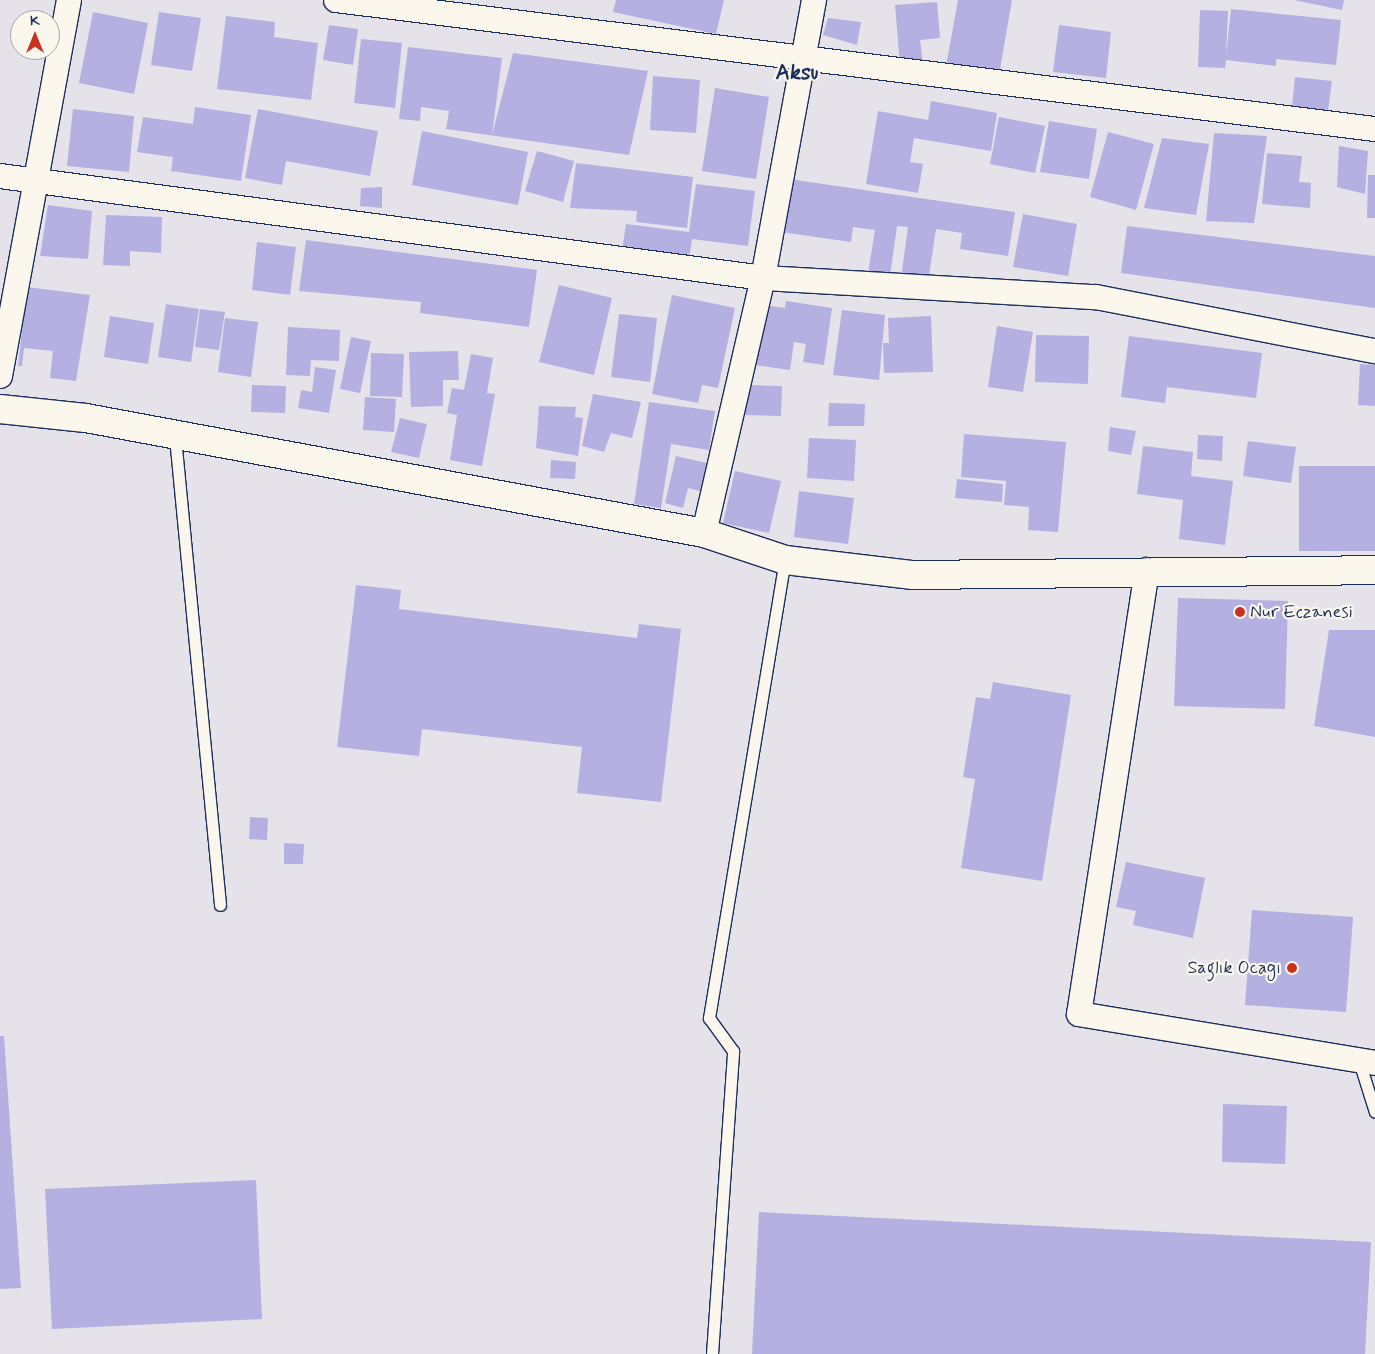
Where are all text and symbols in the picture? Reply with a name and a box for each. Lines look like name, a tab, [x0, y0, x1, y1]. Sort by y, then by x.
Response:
north arrow	[10, 10, 60, 60]
text: K	[30, 12, 40, 30]
district label: Aksu	[776, 61, 818, 87]
place label: Nur Eczanesi	[1250, 601, 1354, 623]
marker: Nur Eczanesi	[1234, 606, 1246, 618]
place label: Saglık Ocagı	[1189, 957, 1281, 979]
marker: Saglık Ocagı	[1285, 961, 1299, 975]

